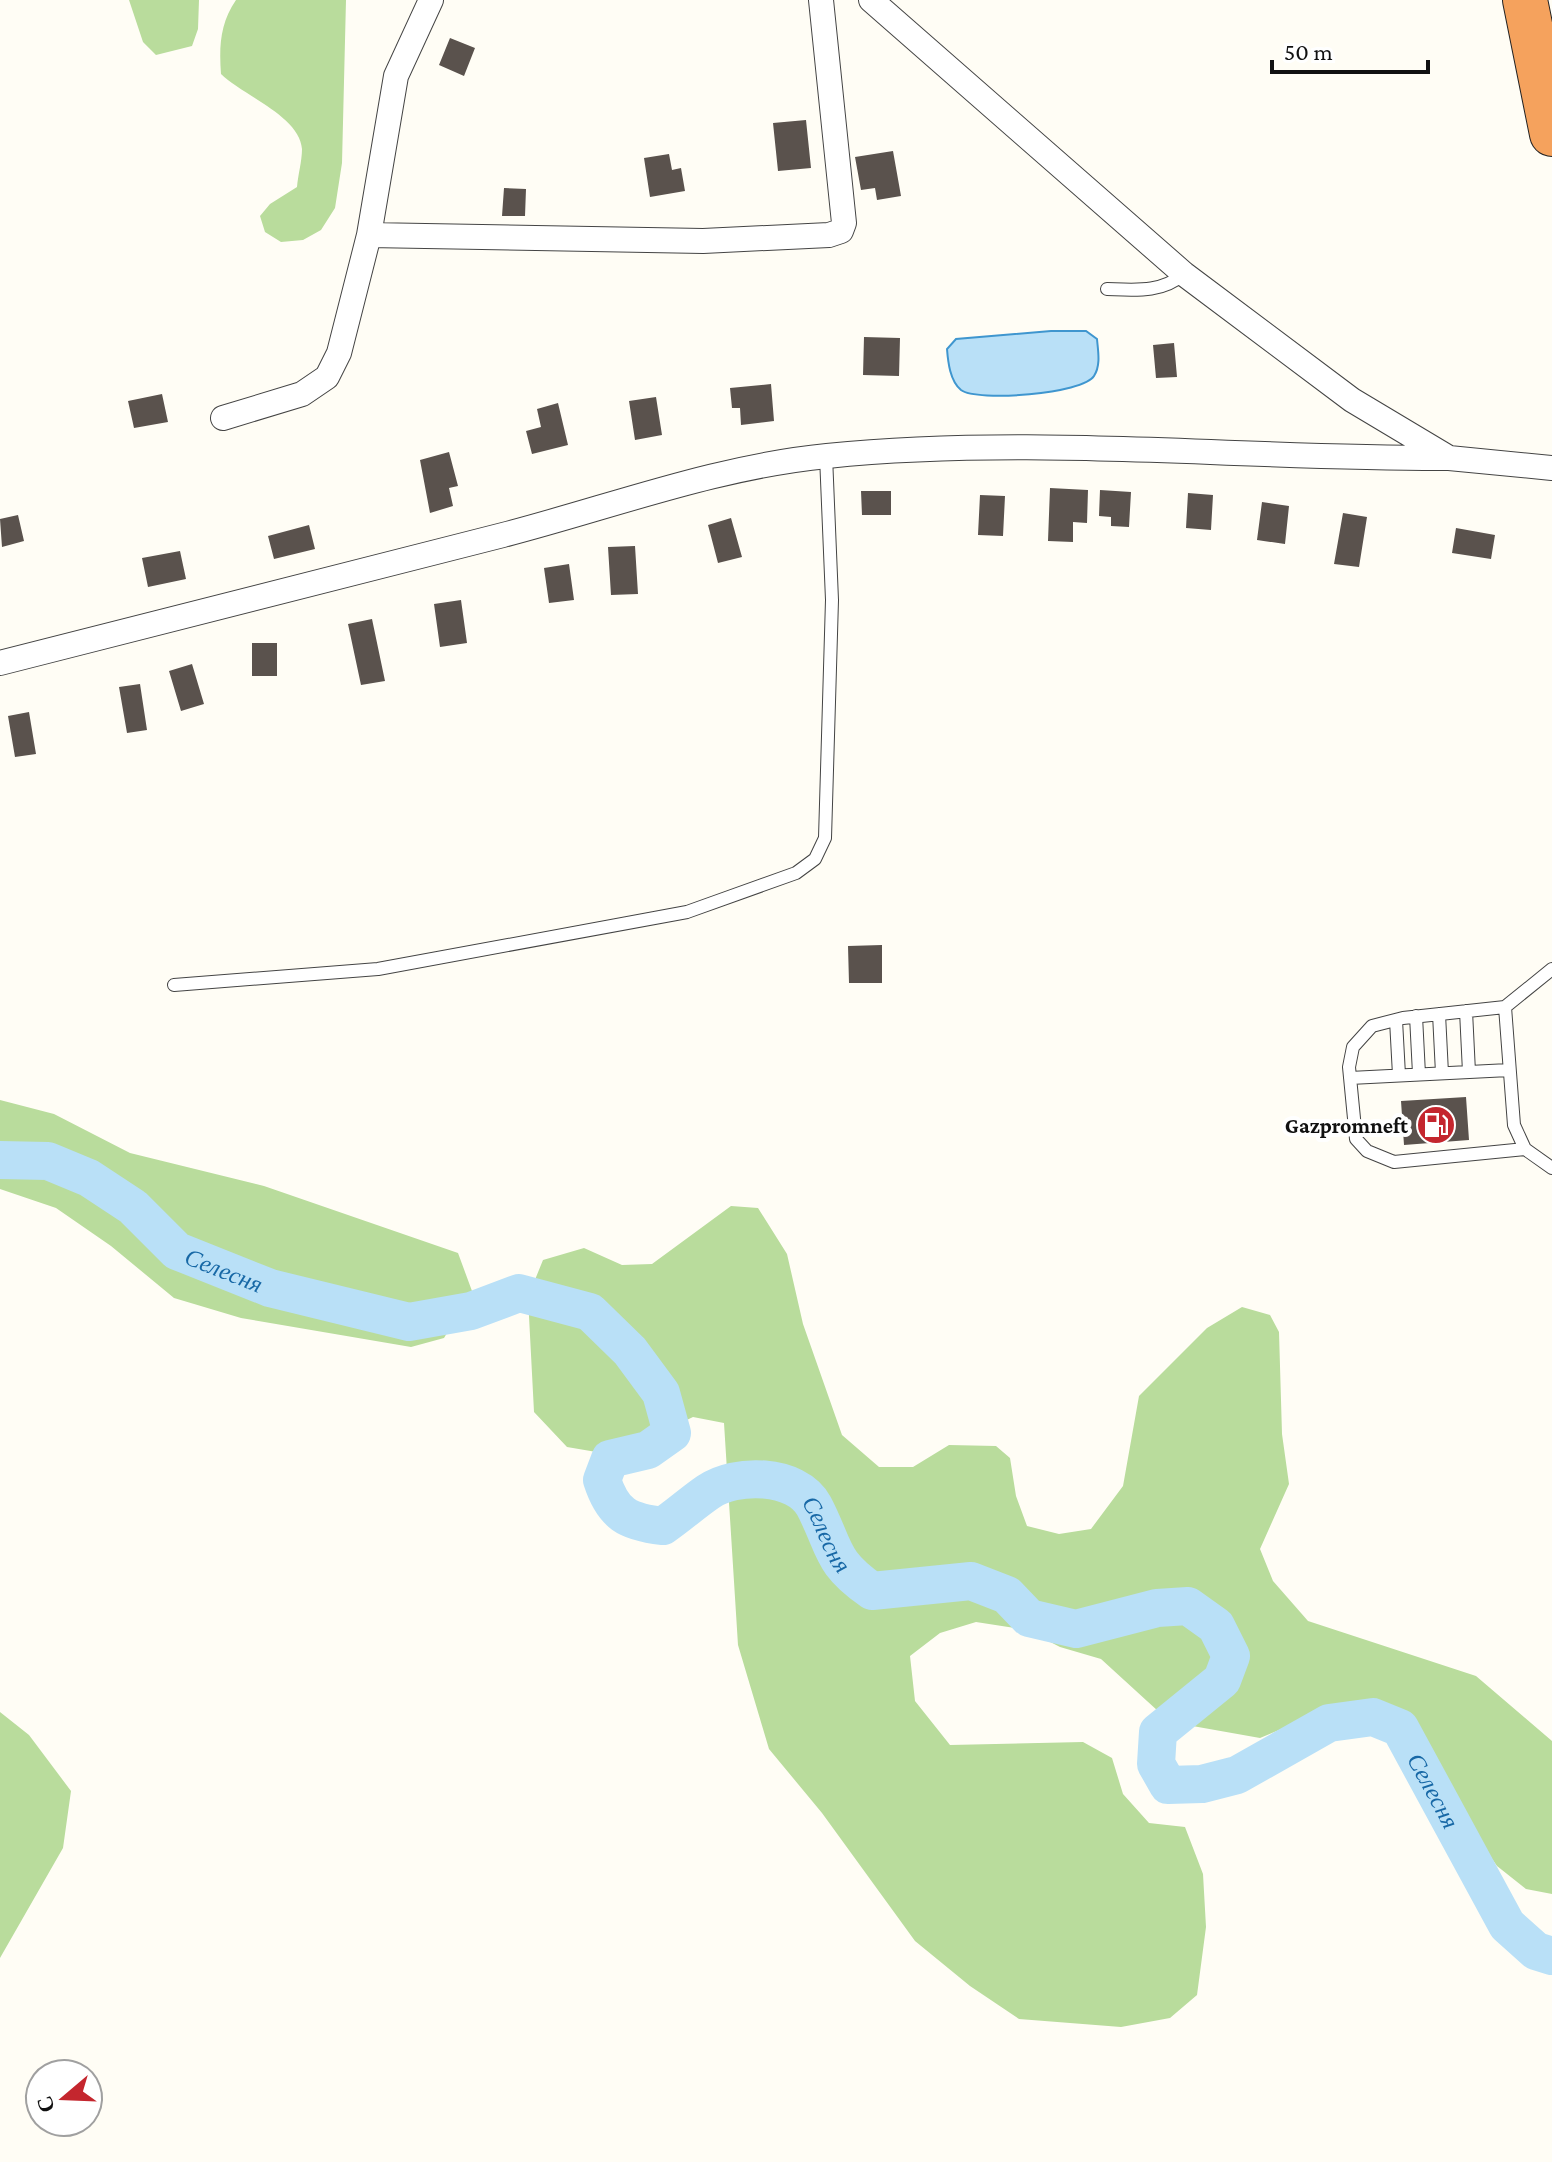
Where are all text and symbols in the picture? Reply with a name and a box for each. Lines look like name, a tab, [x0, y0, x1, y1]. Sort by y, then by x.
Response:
scale bar	[1272, 24, 1428, 74]
text: 50 m	[1284, 38, 1333, 65]
fuel station icon: Gazpromneft	[1415, 1104, 1457, 1146]
place label: Gazpromneft	[1285, 1113, 1409, 1138]
water label: Селесня	[181, 1242, 267, 1297]
water label: Селесня	[797, 1490, 857, 1578]
water label: Селесня	[1403, 1748, 1465, 1833]
north arrow	[24, 2058, 104, 2138]
text: С	[31, 2093, 60, 2116]

